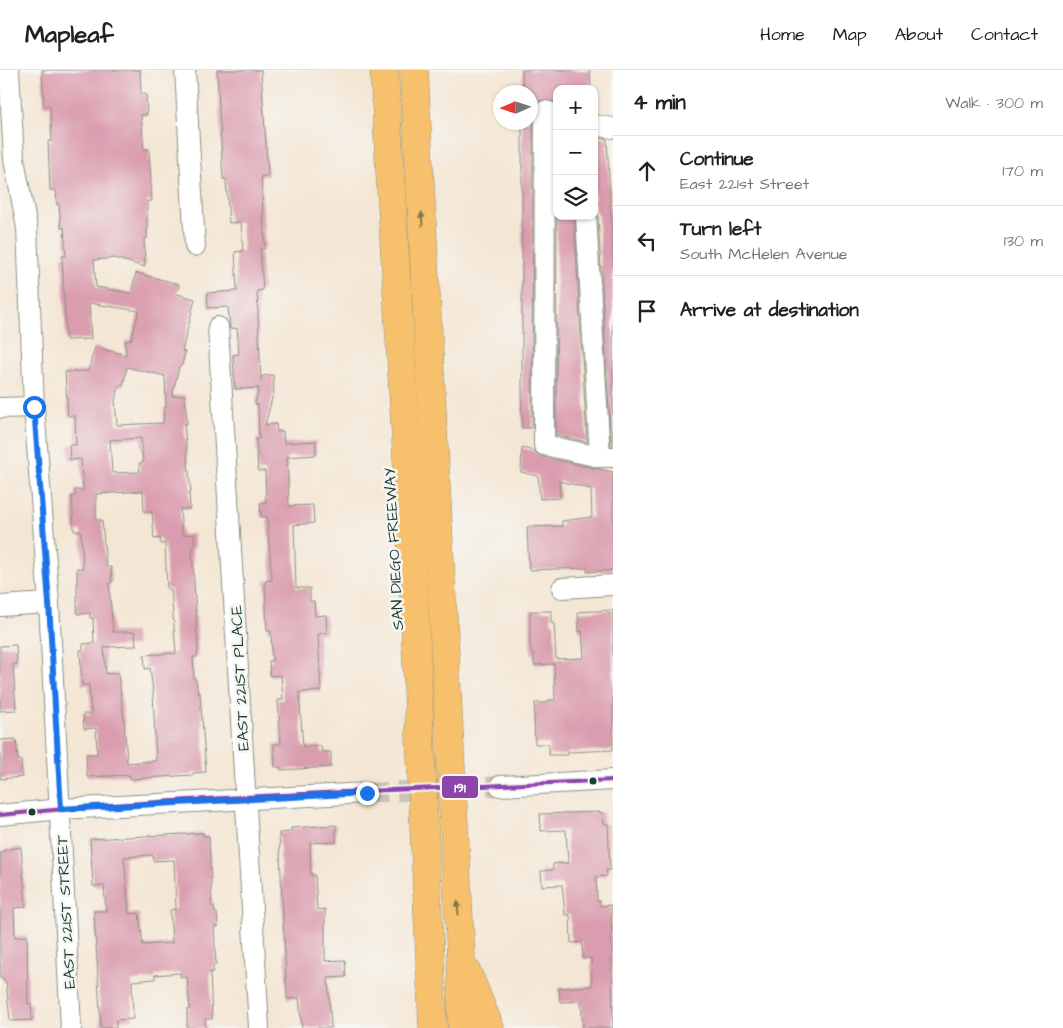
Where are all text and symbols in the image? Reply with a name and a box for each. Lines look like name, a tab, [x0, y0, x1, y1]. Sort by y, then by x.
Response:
text: Mapleaf	[25, 18, 114, 52]
text: Home	[760, 22, 805, 47]
text: Map	[833, 22, 867, 47]
text: About	[895, 22, 943, 47]
text: Contact	[971, 22, 1038, 47]
north arrow	[493, 85, 538, 130]
map controls	[553, 85, 598, 220]
button: +	[553, 85, 598, 130]
text: 4 min	[633, 88, 686, 117]
text: Walk · 300 m	[945, 92, 1043, 114]
button: −	[553, 130, 598, 175]
text: Continue	[680, 146, 754, 173]
icon: ahead	[633, 157, 661, 185]
text: 170 m	[1002, 160, 1043, 182]
text: East 221st Street	[680, 173, 809, 195]
button: layers	[553, 175, 598, 220]
one-way arrow	[417, 210, 425, 226]
text: Turn left	[680, 216, 761, 243]
icon: left	[633, 227, 661, 255]
text: 130 m	[1004, 230, 1043, 252]
text: South McHelen Avenue	[680, 243, 847, 265]
icon: arrive	[633, 297, 661, 325]
text: Arrive at destination	[680, 297, 859, 324]
route start	[23, 396, 46, 419]
street label: SAN DIEGO FREEWAY	[379, 467, 409, 631]
street label: EAST 221ST PLACE	[225, 604, 255, 751]
line badge: 191	[441, 775, 479, 799]
unlabelled marker	[588, 776, 598, 786]
text: 191	[454, 778, 466, 798]
route end	[356, 782, 379, 805]
unlabelled marker	[27, 807, 37, 817]
street label: EAST 221ST STREET	[51, 834, 81, 989]
one-way arrow	[454, 900, 462, 916]

